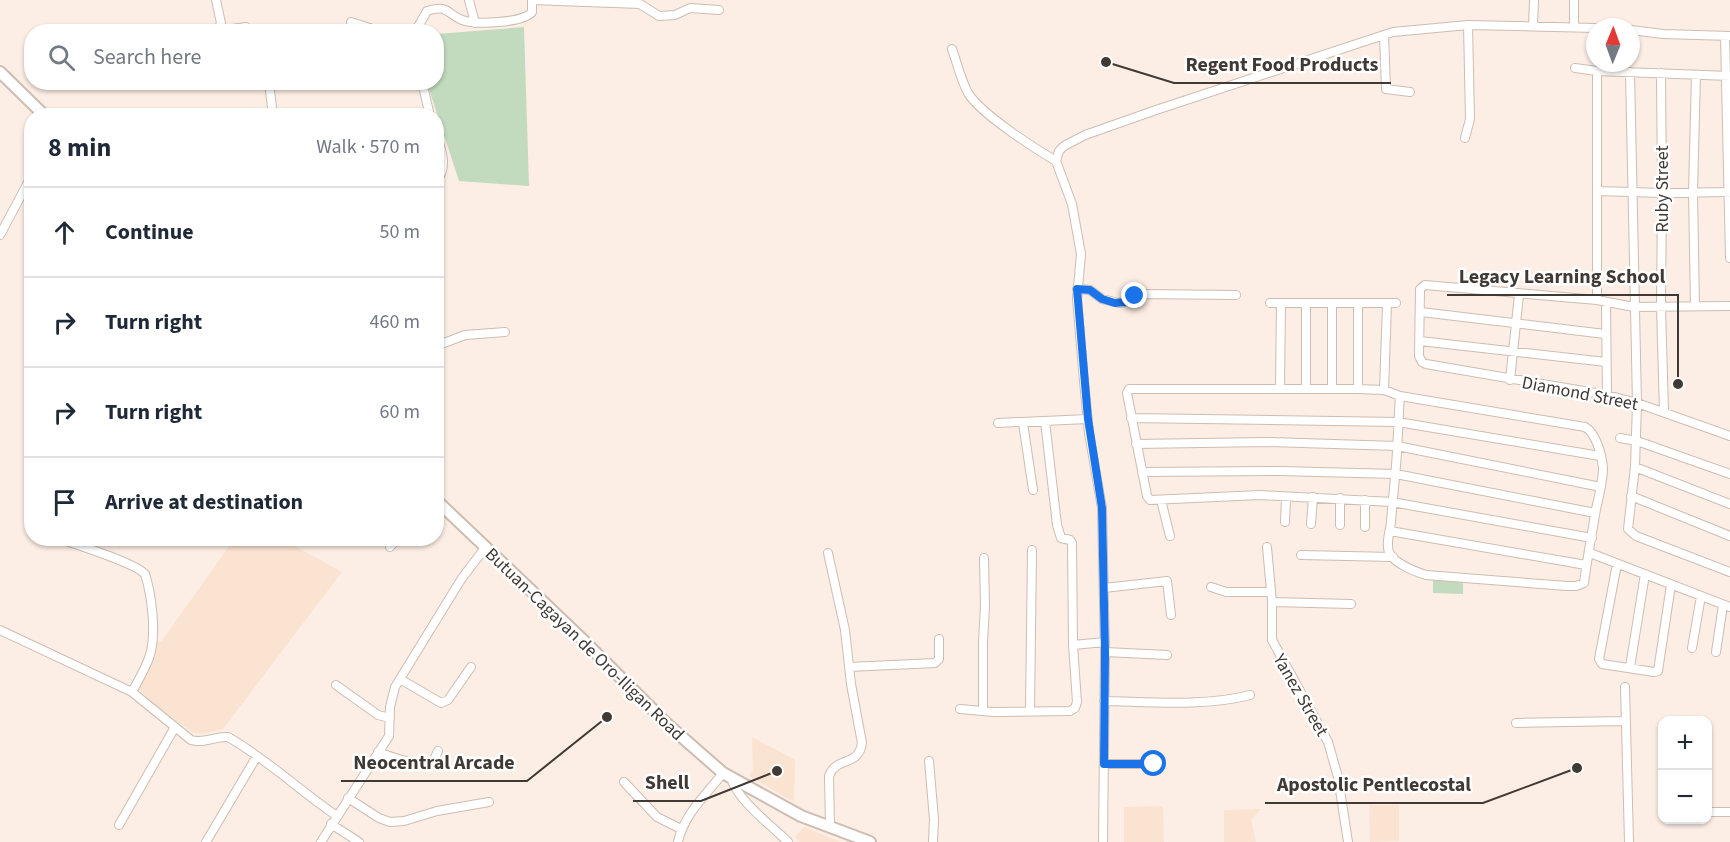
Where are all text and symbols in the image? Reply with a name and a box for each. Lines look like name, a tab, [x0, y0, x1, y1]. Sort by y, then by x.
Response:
north arrow	[1586, 18, 1640, 72]
search box	[24, 24, 444, 90]
icon: search	[45, 41, 78, 74]
text: Search here	[93, 41, 201, 73]
callout: Regent Food Products	[1174, 45, 1391, 83]
text: Regent Food Products	[1186, 51, 1379, 79]
text: 8 min	[48, 129, 111, 166]
text: Walk · 570 m	[316, 133, 420, 161]
street label: Ruby Street	[1650, 145, 1675, 233]
icon: ahead	[48, 216, 81, 249]
text: Continue	[105, 216, 194, 248]
text: 50 m	[380, 218, 420, 246]
callout: Legacy Learning School	[1447, 257, 1678, 295]
text: Legacy Learning School	[1459, 263, 1666, 291]
route end	[1121, 282, 1147, 308]
icon: right	[48, 306, 81, 339]
text: Turn right	[105, 306, 202, 338]
text: 460 m	[370, 308, 420, 336]
street label: Diamond Street	[1520, 370, 1640, 417]
icon: right	[48, 396, 81, 429]
text: Turn right	[105, 396, 202, 428]
text: 60 m	[380, 398, 420, 426]
icon: arrive	[48, 486, 81, 519]
text: Arrive at destination	[105, 486, 303, 518]
street label: Butuan-Cagayan de Oro-Iligan Road	[479, 542, 690, 747]
street label: Yanez Street	[1266, 648, 1334, 741]
map controls	[1658, 716, 1712, 824]
button: +	[1658, 716, 1712, 770]
callout: Neocentral Arcade	[341, 743, 527, 781]
text: Neocentral Arcade	[353, 749, 515, 777]
route start	[1140, 750, 1166, 776]
callout: Shell	[633, 763, 701, 801]
callout: Apostolic Pentlecostal	[1265, 765, 1483, 803]
text: Shell	[645, 769, 689, 797]
button: −	[1658, 770, 1712, 824]
text: Apostolic Pentlecostal	[1276, 771, 1471, 799]

